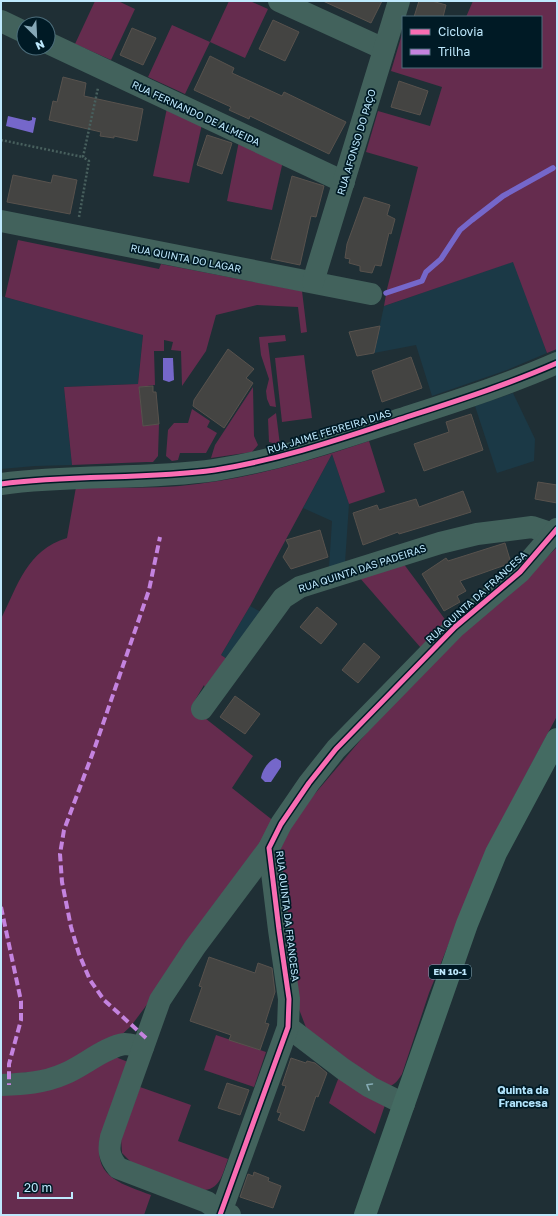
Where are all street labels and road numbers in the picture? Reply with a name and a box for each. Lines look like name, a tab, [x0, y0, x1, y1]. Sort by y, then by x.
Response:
street label: RUA FERNANDO DE ALMEIDA	[130, 78, 262, 148]
street label: RUA AFONSO DO PAÇO	[334, 88, 378, 196]
street label: RUA QUINTA DO LAGAR	[130, 241, 243, 275]
street label: RUA JAIME FERREIRA DIAS	[265, 406, 393, 456]
street label: RUA QUINTA DAS PADEIRAS	[297, 542, 427, 594]
street label: RUA QUINTA DA FRANCESA	[423, 548, 529, 646]
street label: RUA QUINTA DA FRANCESA	[274, 850, 302, 982]
road number: EN 10-1	[429, 965, 471, 979]

